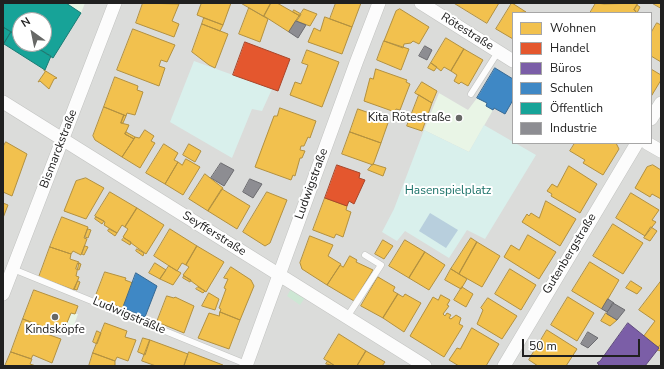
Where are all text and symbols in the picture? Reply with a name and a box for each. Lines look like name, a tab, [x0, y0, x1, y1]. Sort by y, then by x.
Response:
street label: Rötestraße	[438, 10, 496, 54]
north arrow	[12, 12, 52, 52]
legend	[512, 12, 652, 144]
text: N	[18, 14, 33, 31]
text: Wohnen	[550, 20, 596, 36]
text: Handel	[550, 40, 589, 56]
text: Büros	[550, 60, 582, 76]
text: Schulen	[550, 80, 593, 96]
text: Öffentlich	[550, 100, 603, 116]
street label: Bismarckstraße	[37, 108, 81, 190]
place label: Kita Rötestraße	[368, 111, 451, 125]
marker: Kita Rötestraße	[454, 113, 464, 123]
text: Industrie	[550, 120, 597, 136]
street label: Ludwigstraße	[293, 147, 331, 221]
park label: Hasenspielplatz	[405, 184, 491, 198]
street label: Seyfferstraße	[179, 209, 249, 259]
street label: Gutenbergstraße	[540, 211, 600, 297]
street label: Ludwigsträßle	[90, 294, 168, 338]
marker: Kindsköpfe	[50, 312, 60, 322]
place label: Kindsköpfe	[25, 323, 85, 337]
scale bar	[524, 331, 642, 357]
text: 50 m	[529, 338, 557, 354]

